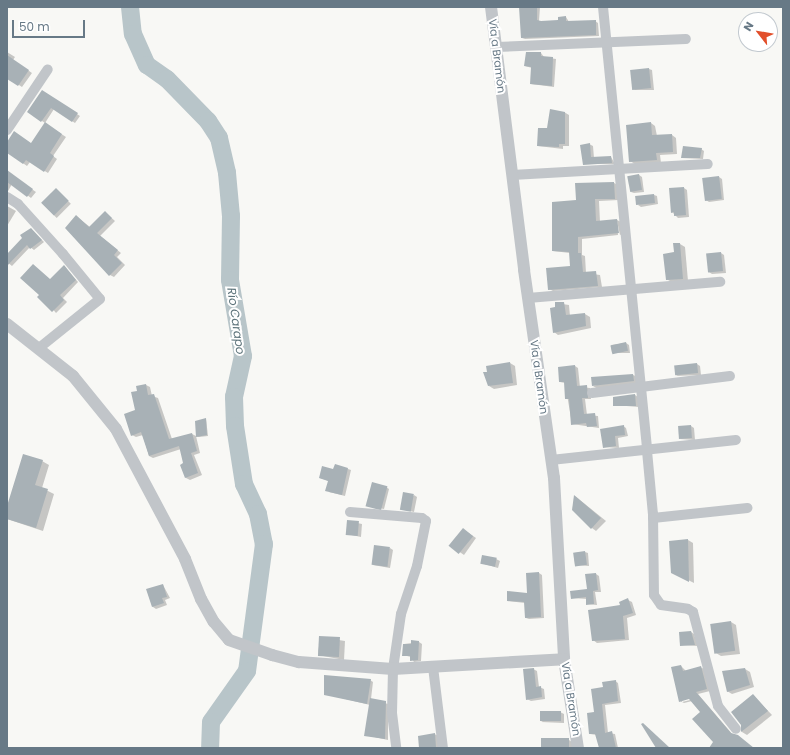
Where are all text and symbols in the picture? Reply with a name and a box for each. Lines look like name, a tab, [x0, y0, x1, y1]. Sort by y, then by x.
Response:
scale bar	[14, 12, 87, 38]
north arrow	[738, 12, 778, 52]
text: 50 m	[19, 18, 50, 35]
street label: Vía a Bramón	[486, 18, 508, 94]
text: N	[740, 19, 758, 34]
water label: Río Carapo	[224, 287, 248, 355]
street label: Vía a Bramón	[527, 339, 551, 415]
street label: Vía a Bramón	[559, 661, 583, 737]

